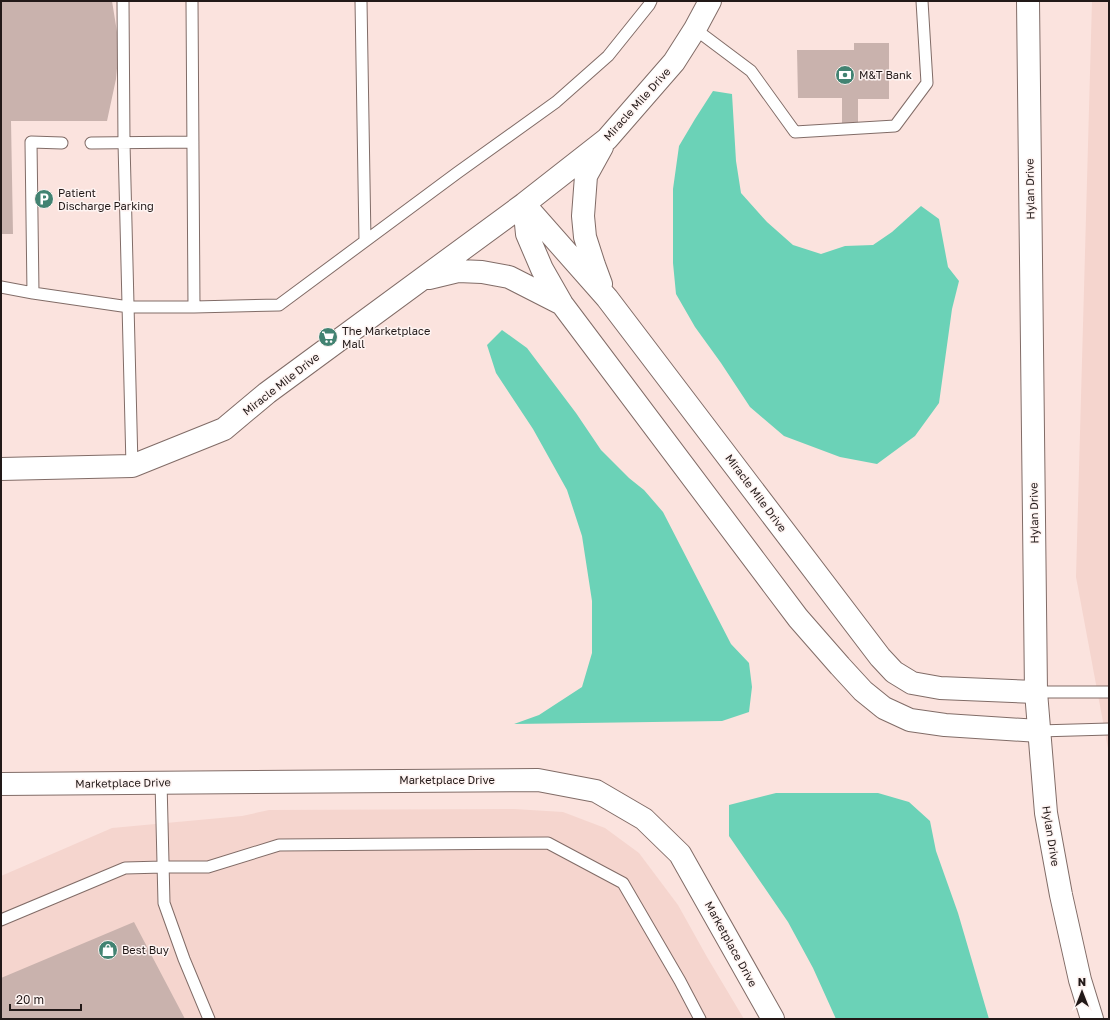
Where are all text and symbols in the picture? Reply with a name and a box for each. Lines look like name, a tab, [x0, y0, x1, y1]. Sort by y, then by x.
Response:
bank icon: M&T Bank	[834, 64, 856, 86]
street label: Miracle Mile Drive	[601, 65, 673, 143]
place label: M&T Bank	[859, 68, 912, 81]
street label: Hylan Drive	[1022, 158, 1037, 220]
place label: Patient Discharge Parking	[58, 186, 154, 212]
parking icon: Patient Discharge Parking	[33, 188, 55, 210]
place label: The Marketplace Mall	[342, 324, 430, 350]
supermarket icon: The Marketplace Mall	[317, 326, 339, 348]
street label: Miracle Mile Drive	[240, 350, 322, 418]
street label: Miracle Mile Drive	[723, 451, 790, 534]
street label: Hylan Drive	[1026, 482, 1041, 544]
street label: Marketplace Drive	[399, 773, 495, 786]
street label: Marketplace Drive	[75, 775, 171, 790]
street label: Hylan Drive	[1040, 805, 1063, 867]
street label: Marketplace Drive	[703, 899, 760, 989]
shop icon: Best Buy	[97, 939, 119, 961]
place label: Best Buy	[122, 943, 169, 956]
north arrow	[1062, 972, 1102, 1012]
text: N	[1078, 975, 1086, 988]
scale bar	[10, 986, 81, 1012]
text: 20 m	[16, 992, 44, 1007]

